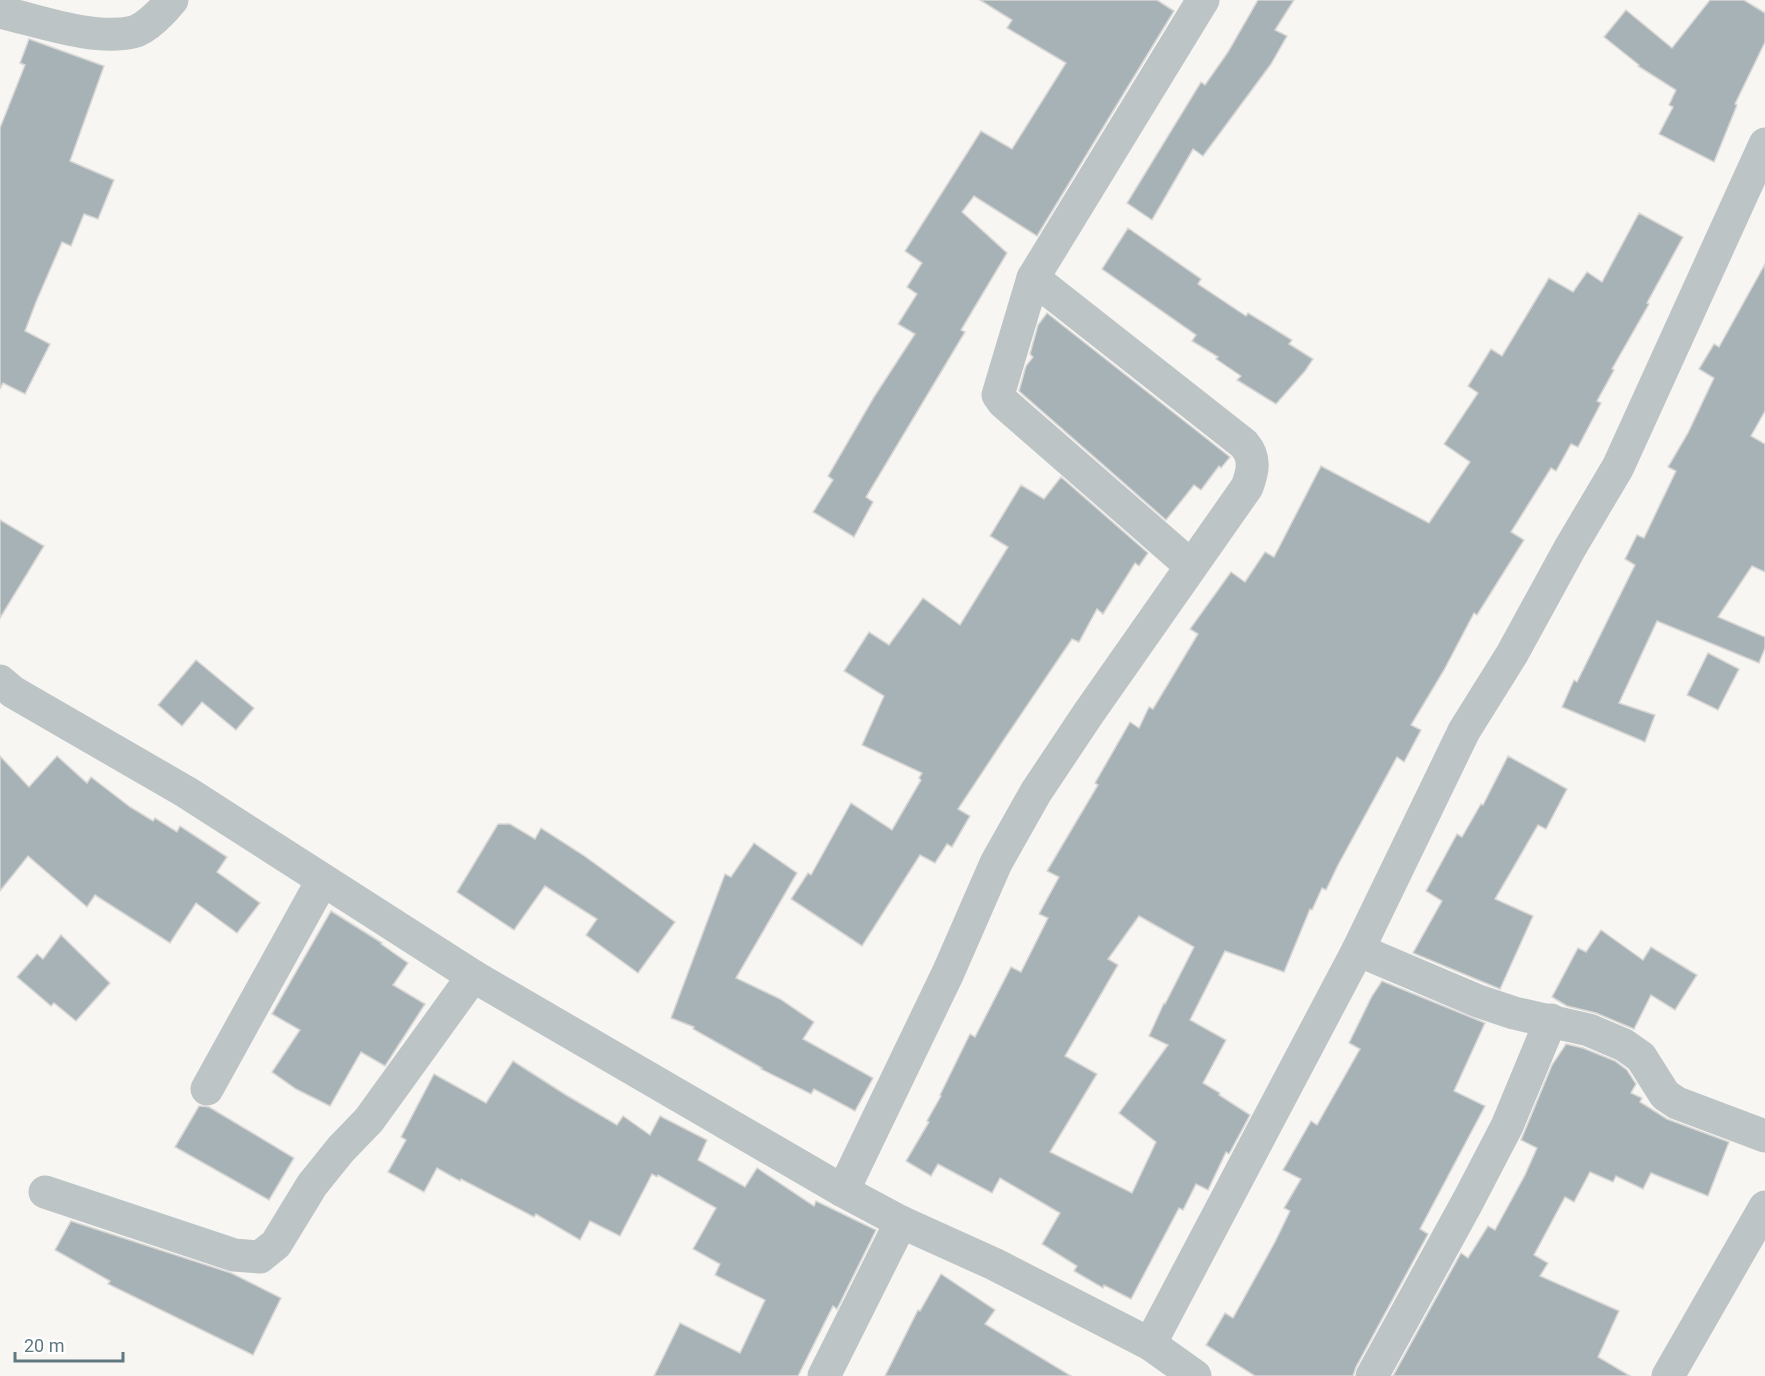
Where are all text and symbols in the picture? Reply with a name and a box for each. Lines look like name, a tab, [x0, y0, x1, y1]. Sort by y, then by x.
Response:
scale bar	[15, 1325, 123, 1363]
text: 20 m	[24, 1335, 64, 1356]

